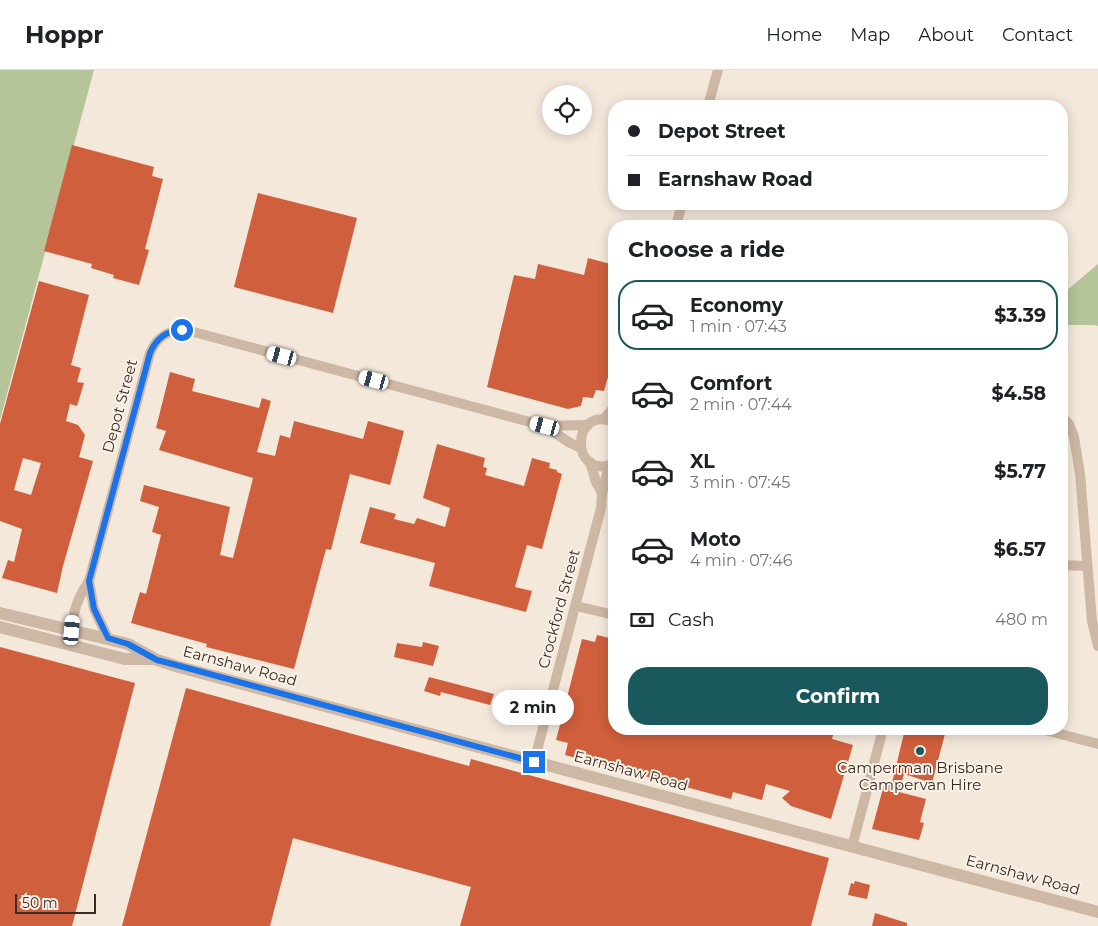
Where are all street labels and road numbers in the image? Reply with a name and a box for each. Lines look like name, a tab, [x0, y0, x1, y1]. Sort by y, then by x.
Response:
street label: Depot Street	[98, 357, 141, 455]
street label: Crockford Street	[533, 547, 584, 671]
street label: Earnshaw Road	[181, 641, 299, 690]
street label: Earnshaw Road	[572, 746, 690, 795]
street label: Earnshaw Road	[964, 850, 1082, 899]

